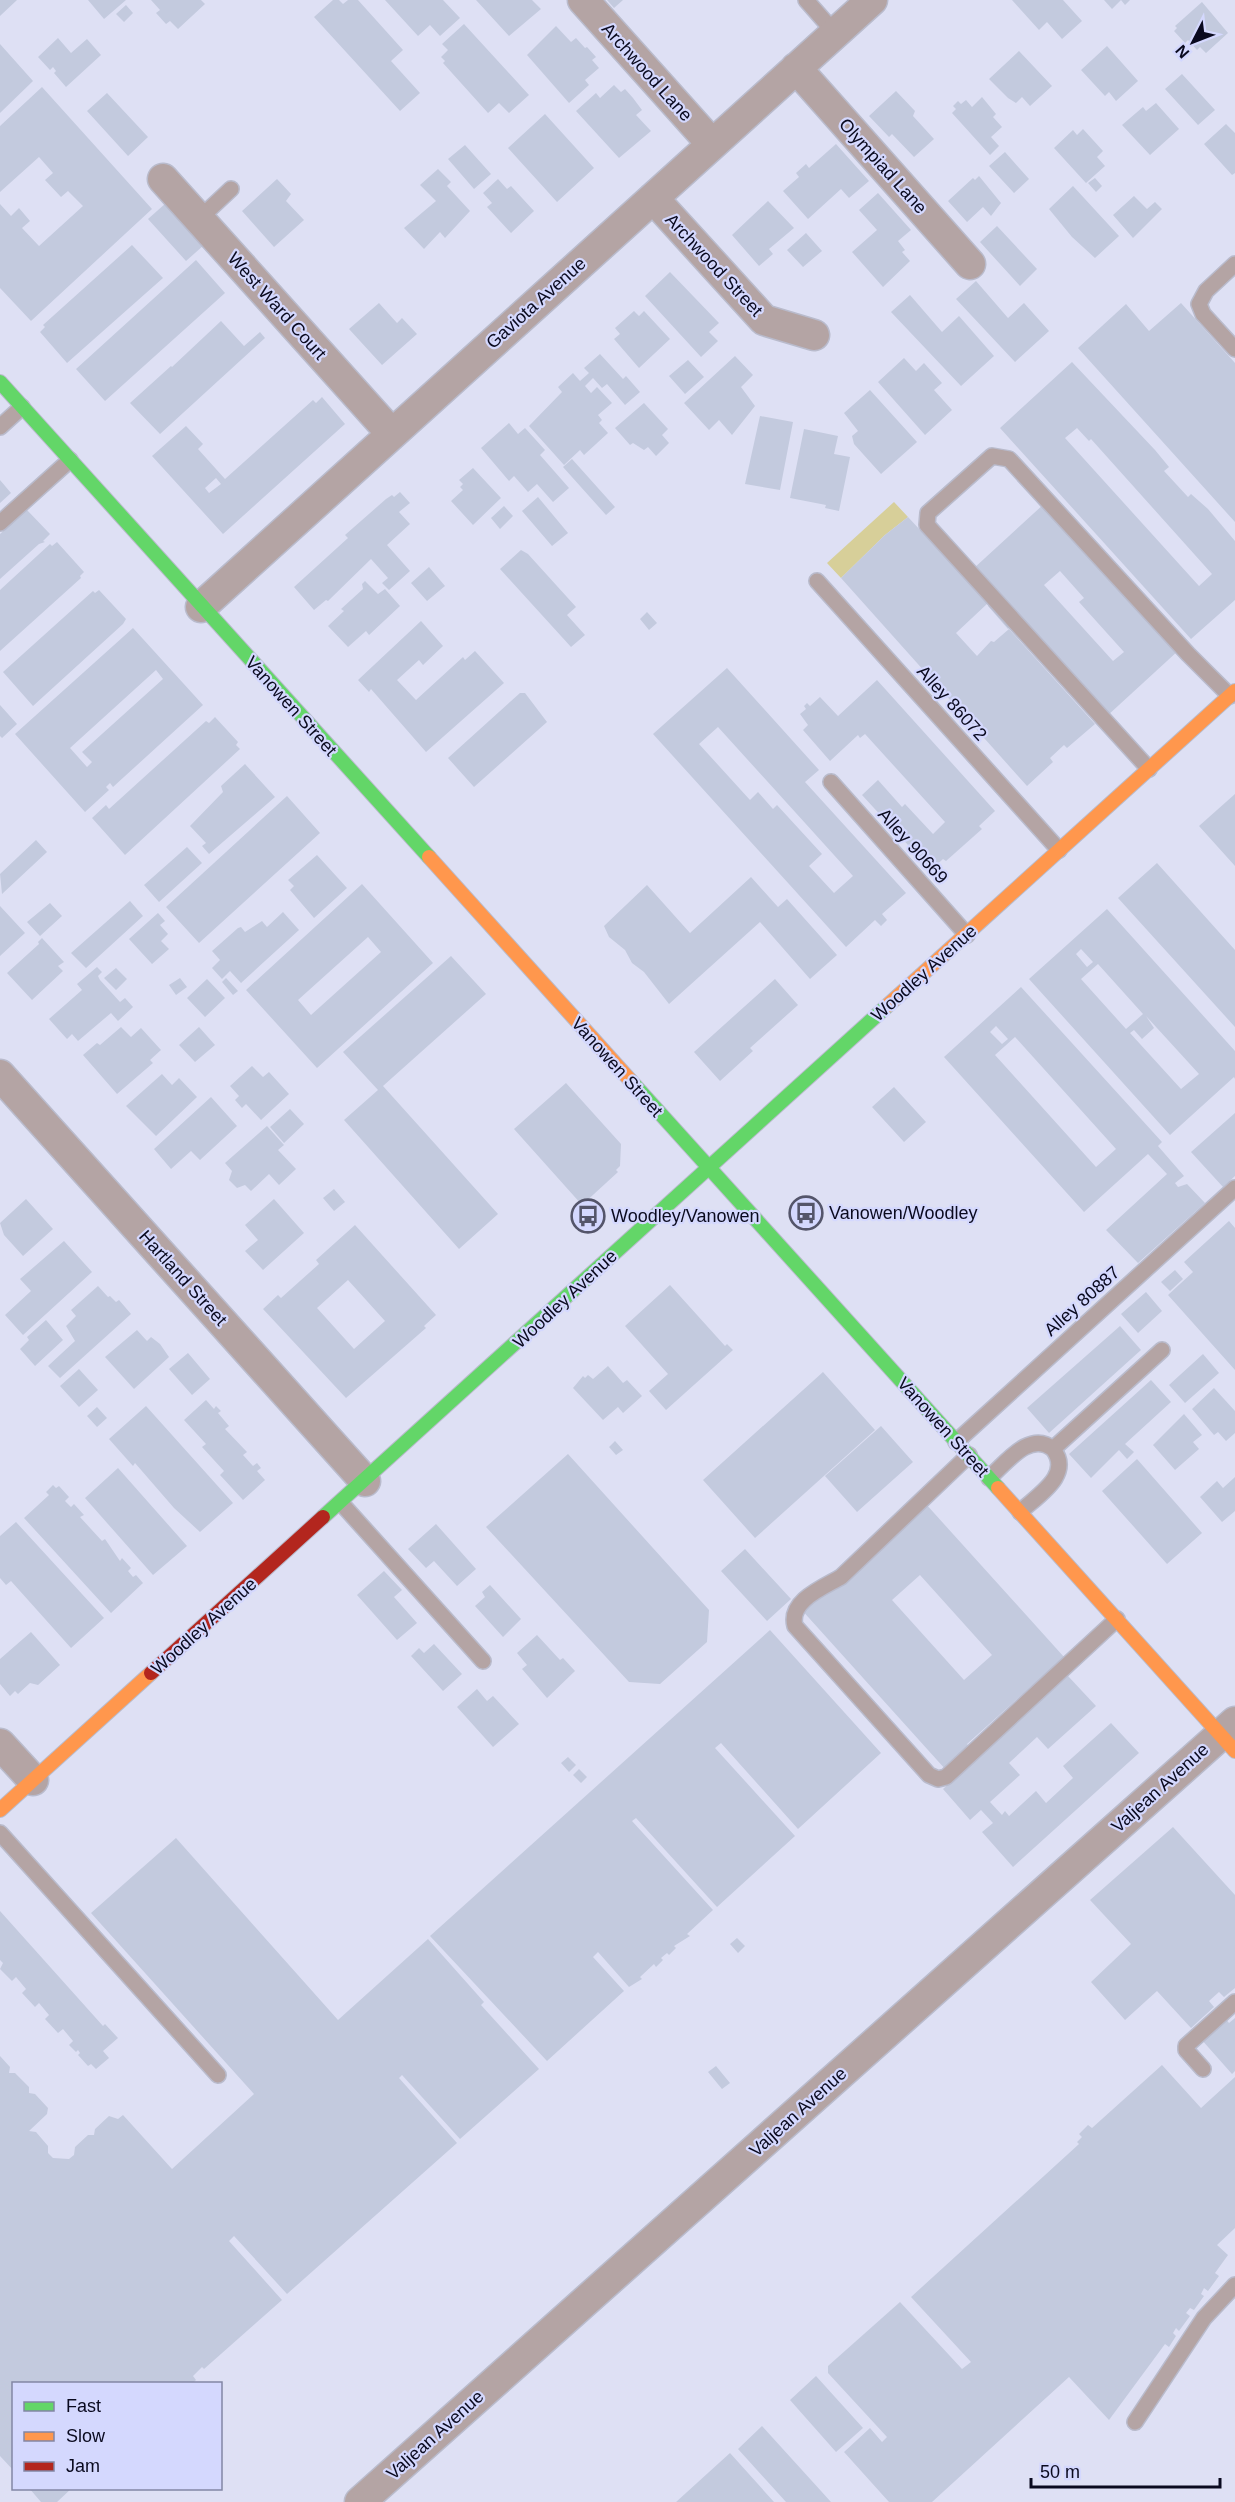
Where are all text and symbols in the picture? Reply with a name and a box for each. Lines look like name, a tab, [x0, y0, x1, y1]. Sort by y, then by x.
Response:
north arrow	[1163, 12, 1223, 72]
street label: Archwood Lane	[598, 19, 696, 125]
text: N	[1172, 42, 1192, 62]
street label: Olympiad Lane	[835, 114, 931, 218]
street label: Archwood Street	[661, 210, 767, 320]
street label: West Ward Court	[224, 248, 330, 364]
street label: Gaviota Avenue	[482, 253, 590, 353]
street label: Vanowen Street	[241, 652, 341, 760]
street label: Alley 86072	[913, 661, 991, 745]
street label: Alley 90669	[874, 804, 952, 888]
street label: Woodley Avenue	[867, 921, 981, 1025]
street label: Vanowen Street	[567, 1013, 667, 1121]
bus stop icon: Vanowen/Woodley	[788, 1195, 824, 1231]
bus stop icon: Woodley/Vanowen	[570, 1198, 606, 1234]
place label: Vanowen/Woodley	[829, 1203, 977, 1223]
place label: Woodley/Vanowen	[611, 1206, 759, 1226]
street label: Hartland Street	[135, 1226, 231, 1330]
street label: Woodley Avenue	[509, 1246, 621, 1352]
street label: Alley 80887	[1040, 1262, 1124, 1340]
street label: Vanowen Street	[893, 1373, 993, 1481]
street label: Woodley Avenue	[147, 1574, 261, 1678]
street label: Valjean Avenue	[1107, 1739, 1213, 1837]
street label: Valjean Avenue	[745, 2063, 851, 2161]
legend	[12, 2382, 222, 2490]
street label: Valjean Avenue	[382, 2386, 488, 2484]
text: Fast	[66, 2396, 101, 2416]
text: Slow	[66, 2426, 106, 2446]
scale bar	[1031, 2451, 1220, 2489]
text: Jam	[66, 2456, 100, 2476]
text: 50 m	[1040, 2462, 1080, 2482]

